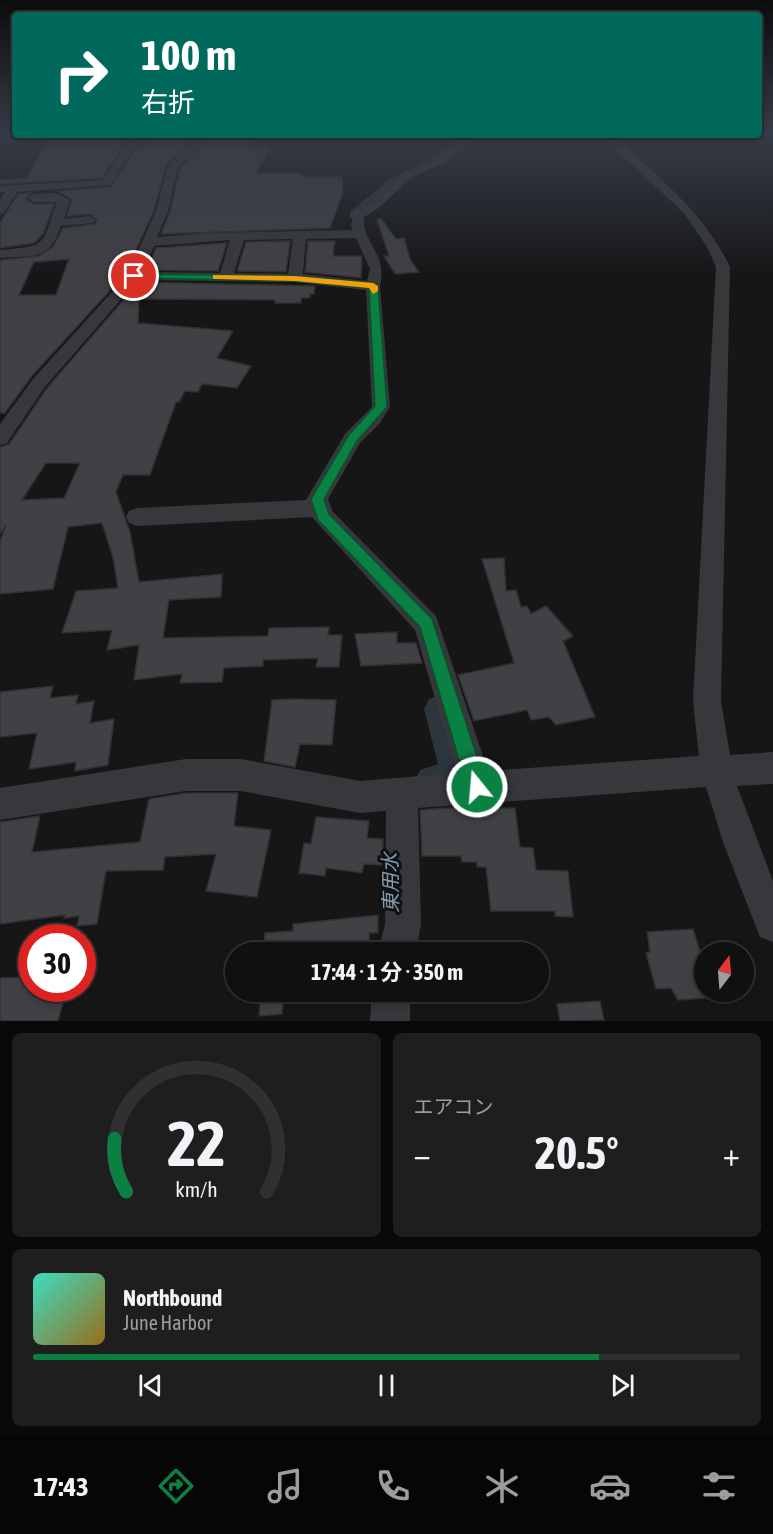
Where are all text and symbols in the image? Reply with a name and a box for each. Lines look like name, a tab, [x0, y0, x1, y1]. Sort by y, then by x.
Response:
text: 100 m	[141, 31, 236, 79]
icon: right	[42, 36, 120, 114]
text: 右折	[141, 87, 195, 118]
pin	[108, 250, 159, 301]
icon: arrive	[117, 259, 150, 292]
position arrow	[445, 755, 509, 819]
water label: 東用水	[378, 851, 402, 913]
speed limit sign: 30	[18, 924, 96, 1002]
north arrow	[694, 942, 754, 1002]
map controls	[694, 942, 754, 1002]
text: 17:44 · 1 分 · 350 m	[311, 959, 463, 985]
text: エアコン	[414, 1095, 494, 1118]
text: 22	[167, 1108, 226, 1179]
text: 20.5°	[535, 1127, 619, 1179]
text: −	[414, 1135, 431, 1173]
text: +	[723, 1135, 740, 1173]
text: km/h	[175, 1177, 218, 1202]
text: Northbound	[123, 1285, 222, 1311]
text: June Harbor	[123, 1311, 212, 1334]
icon: previous	[134, 1369, 167, 1402]
icon: pause	[370, 1369, 403, 1402]
icon: next	[606, 1369, 639, 1402]
icon: directions	[155, 1465, 197, 1507]
icon: music	[264, 1465, 306, 1507]
icon: phone	[372, 1465, 414, 1507]
icon: climate	[481, 1465, 523, 1507]
icon: car	[589, 1465, 631, 1507]
icon: filters	[698, 1465, 740, 1507]
text: 17:43	[33, 1471, 89, 1502]

